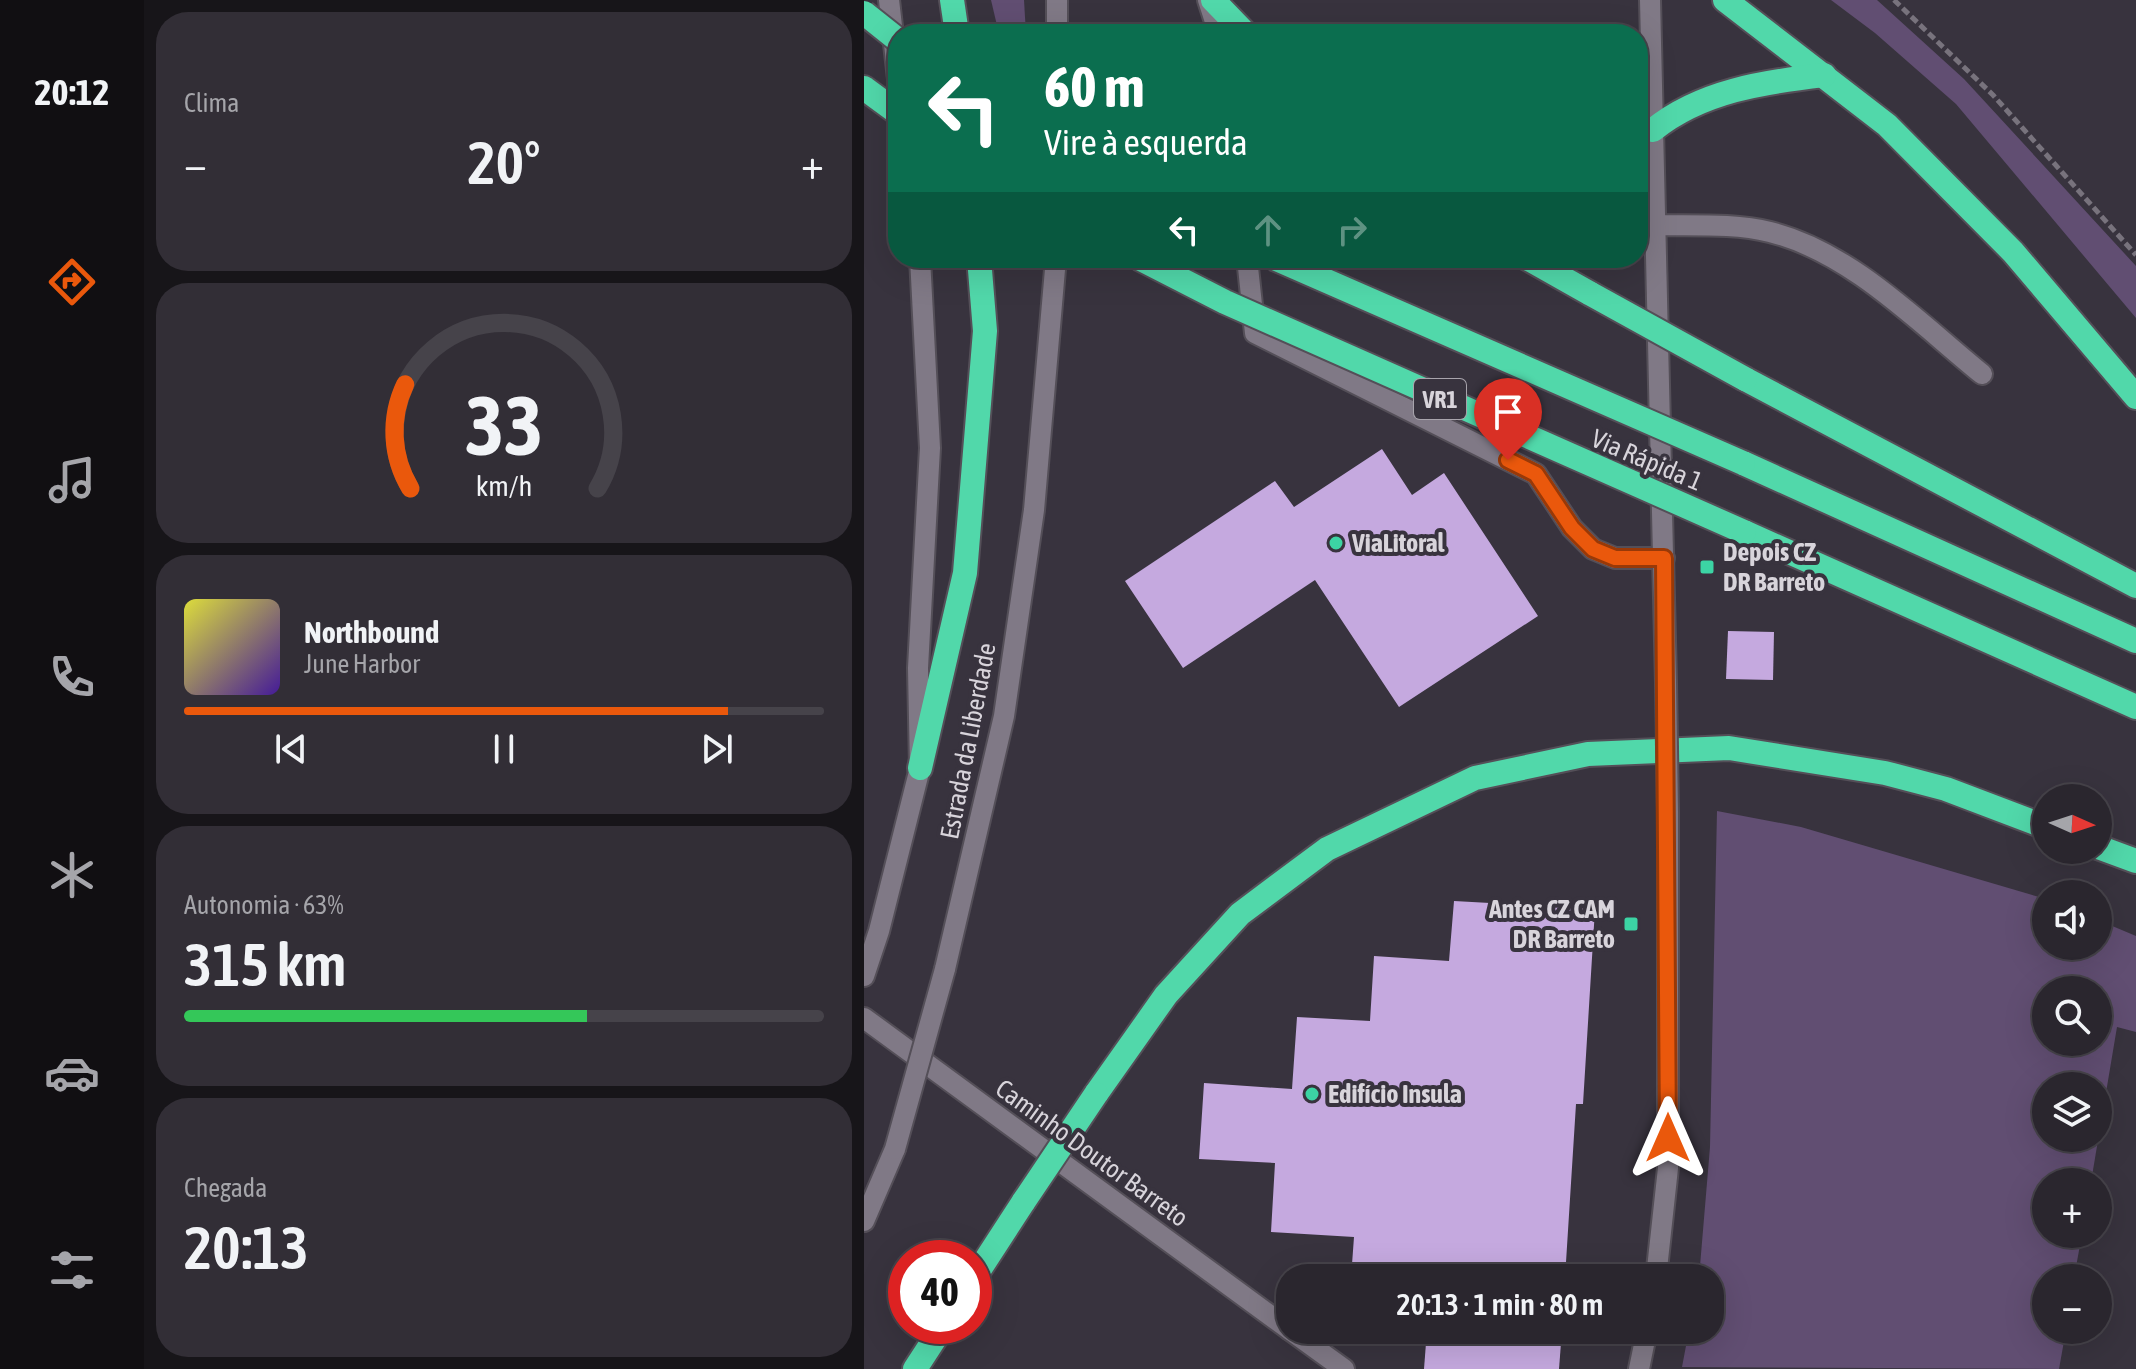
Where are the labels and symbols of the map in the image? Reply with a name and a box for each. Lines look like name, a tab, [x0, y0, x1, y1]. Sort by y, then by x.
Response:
pin	[1474, 378, 1542, 460]
road number: VR1	[1414, 379, 1466, 419]
street label: Via Rápida 1	[1587, 423, 1707, 497]
place label: ViaLitoral	[1351, 528, 1446, 558]
marker: ViaLitoral	[1327, 534, 1345, 552]
place label: Depois CZ DR Barreto	[1723, 537, 1825, 597]
marker: Depois CZ DR Barreto	[1698, 558, 1716, 576]
street label: Estrada da Liberdade	[934, 640, 1002, 842]
north arrow	[2032, 784, 2112, 864]
place label: Antes CZ CAM DR Barreto	[1488, 894, 1615, 954]
marker: Antes CZ CAM DR Barreto	[1622, 915, 1640, 933]
street label: Caminho Doutor Barreto	[990, 1073, 1194, 1233]
place label: Edifício Insula	[1328, 1079, 1462, 1109]
marker: Edifício Insula	[1303, 1085, 1321, 1103]
position arrow	[1626, 1096, 1710, 1180]
speed limit sign: 40	[888, 1240, 992, 1344]

